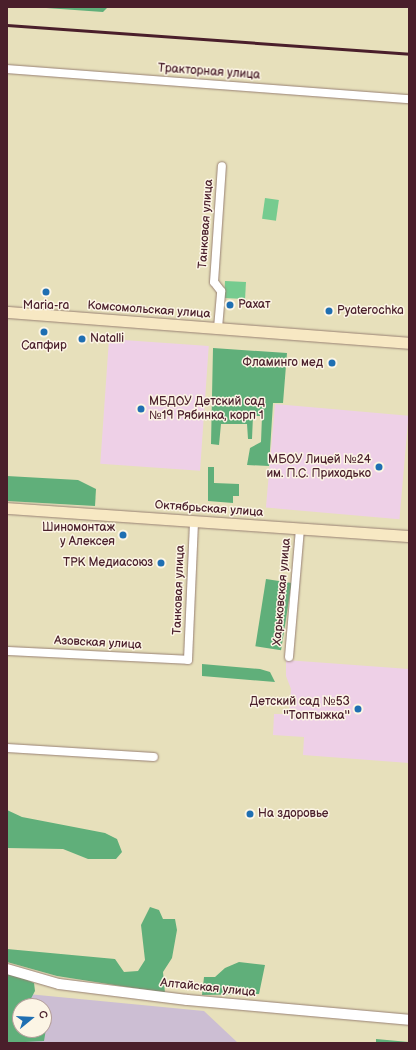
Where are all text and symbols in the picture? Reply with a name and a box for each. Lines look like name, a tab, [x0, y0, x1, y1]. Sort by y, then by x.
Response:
street label: Тракторная улица	[157, 61, 261, 83]
street label: Танковая улица	[196, 179, 216, 269]
marker: Maria-ra	[41, 287, 51, 297]
place label: Рахат	[238, 298, 271, 312]
place label: Maria-ra	[23, 299, 69, 313]
street label: Комсомольская улица	[87, 299, 211, 321]
marker: Рахат	[225, 300, 235, 310]
place label: Pyaterochka	[337, 304, 404, 318]
marker: Pyaterochka	[324, 306, 334, 316]
marker: Сапфир	[39, 327, 49, 337]
place label: Natalli	[90, 332, 124, 346]
marker: Natalli	[77, 334, 87, 344]
place label: Сапфир	[21, 339, 67, 353]
place label: Фламинго мед	[243, 356, 323, 370]
marker: Фламинго мед	[326, 357, 338, 369]
place label: МБДОУ Детский сад №19 Рябинка, корп 1	[149, 395, 265, 423]
marker: МБДОУ Детский сад №19 Рябинка, корп 1	[136, 404, 146, 414]
place label: МБОУ Лицей №24 им. П.С. Приходько	[266, 453, 371, 481]
marker: МБОУ Лицей №24 им. П.С. Приходько	[374, 462, 384, 472]
street label: Октябрьская улица	[154, 498, 264, 520]
place label: Шиномонтаж у Алексея	[42, 521, 115, 549]
marker: Шиномонтаж у Алексея	[118, 530, 128, 540]
street label: Харьковская улица	[270, 538, 294, 646]
street label: Танковая улица	[170, 545, 188, 635]
place label: ТРК Медиасоюз	[63, 556, 153, 570]
marker: ТРК Медиасоюз	[156, 558, 166, 568]
street label: Азовская улица	[54, 634, 142, 652]
place label: Детский сад №53 ''Топтыжка''	[250, 695, 350, 723]
marker: Детский сад №53 ''Топтыжка''	[353, 704, 363, 714]
place label: На здоровье	[258, 807, 328, 821]
marker: На здоровье	[245, 809, 255, 819]
street label: Алтайская улица	[160, 976, 256, 1000]
north arrow	[12, 998, 52, 1038]
text: С	[36, 1009, 50, 1020]

